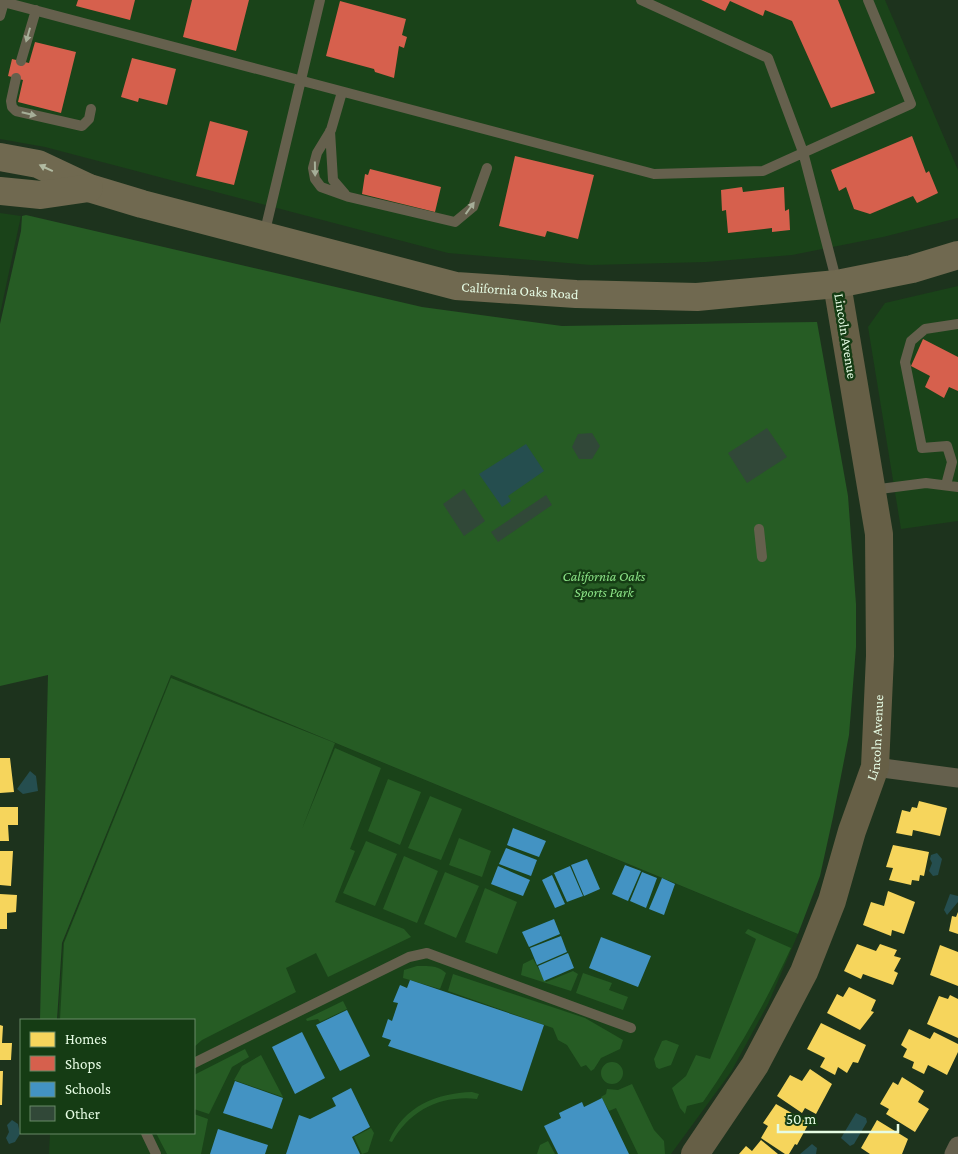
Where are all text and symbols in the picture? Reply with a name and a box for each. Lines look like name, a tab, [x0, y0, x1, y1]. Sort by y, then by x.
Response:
one-way arrow	[23, 28, 31, 43]
one-way arrow	[21, 110, 36, 118]
one-way arrow	[311, 162, 319, 178]
one-way arrow	[39, 163, 53, 171]
one-way arrow	[465, 202, 476, 215]
street label: California Oaks Road	[461, 278, 580, 302]
street label: Lincoln Avenue	[831, 292, 861, 380]
park label: California Oaks Sports Park	[563, 568, 646, 600]
street label: Lincoln Avenue	[863, 694, 886, 783]
legend	[20, 1019, 195, 1134]
text: Homes	[65, 1031, 107, 1047]
text: Shops	[65, 1056, 101, 1073]
text: Schools	[65, 1081, 111, 1097]
scale bar	[778, 1102, 898, 1134]
text: Other	[65, 1106, 101, 1122]
text: 50 m	[786, 1111, 816, 1127]

